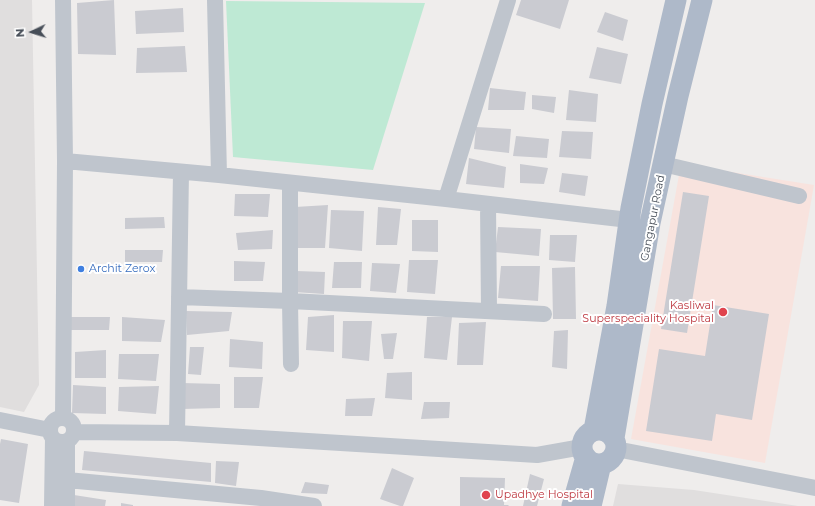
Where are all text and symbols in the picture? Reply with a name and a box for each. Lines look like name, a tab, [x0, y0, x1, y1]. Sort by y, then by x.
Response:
north arrow	[12, 12, 52, 52]
text: N	[13, 28, 27, 38]
street label: Gangapur Road	[638, 174, 668, 262]
place label: Archit Zerox	[89, 262, 155, 276]
marker: Archit Zerox	[76, 264, 86, 274]
place label: Kasliwal Superspeciality Hospital	[582, 299, 714, 325]
marker: Kasliwal Superspeciality Hospital	[717, 306, 729, 318]
place label: Upadhye Hospital	[495, 488, 593, 502]
marker: Upadhye Hospital	[480, 489, 492, 501]

